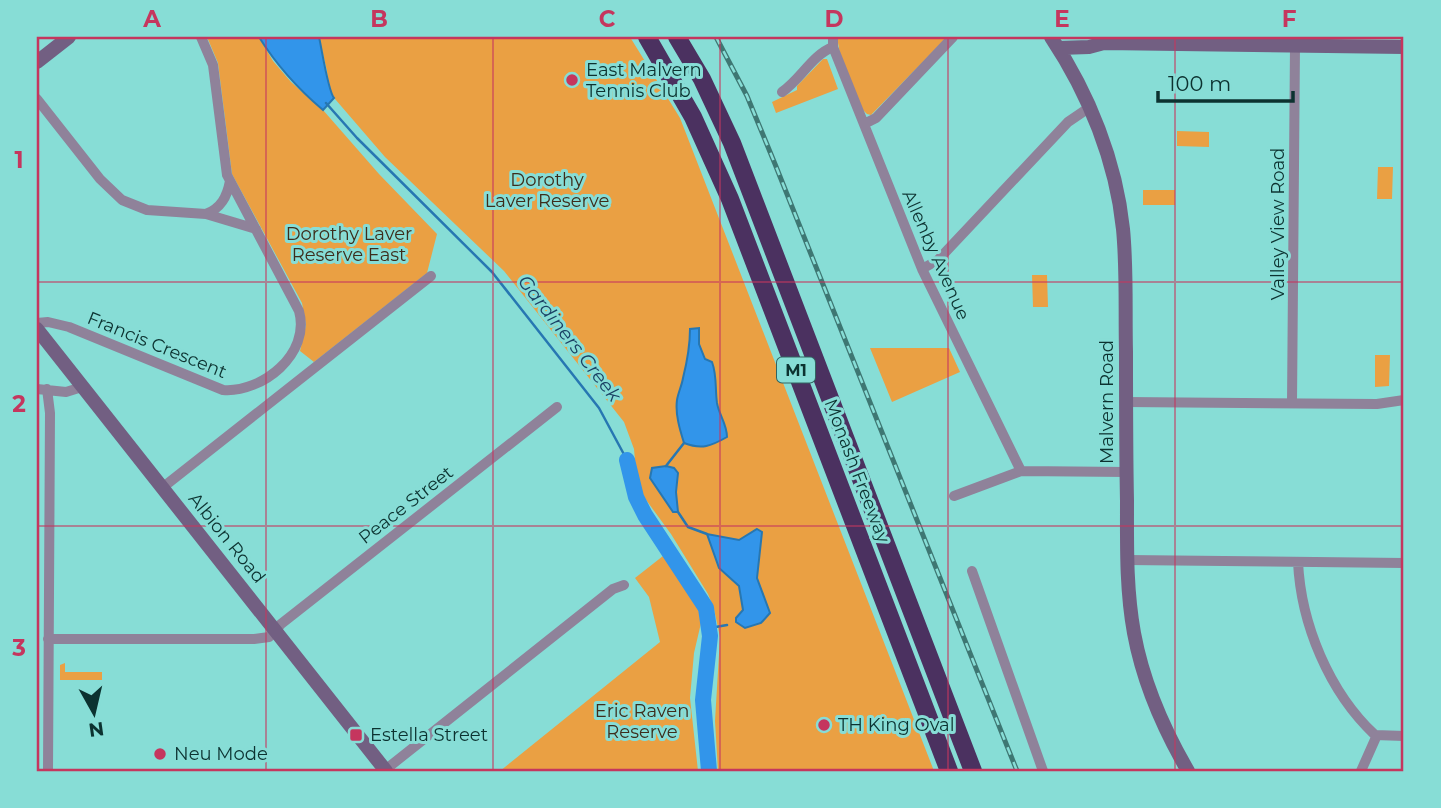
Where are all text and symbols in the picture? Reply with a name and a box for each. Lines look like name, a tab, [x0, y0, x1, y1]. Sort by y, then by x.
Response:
text: A	[142, 5, 161, 33]
text: B	[370, 5, 388, 33]
text: C	[599, 5, 616, 33]
text: D	[825, 5, 844, 33]
text: E	[1054, 5, 1070, 33]
text: F	[1282, 5, 1297, 33]
place label: East Malvern Tennis Club	[586, 59, 702, 102]
scale bar	[1158, 60, 1292, 104]
text: 100 m	[1168, 71, 1231, 96]
marker: East Malvern Tennis Club	[564, 72, 580, 88]
text: 1	[14, 146, 24, 174]
street label: Valley View Road	[1267, 148, 1289, 300]
park label: Dorothy Laver Reserve	[485, 169, 609, 212]
street label: Allenby Avenue	[897, 187, 975, 324]
park label: Dorothy Laver Reserve East	[286, 223, 412, 266]
water label: Gardiners Creek	[513, 270, 627, 407]
street label: Francis Crescent	[84, 307, 230, 383]
street label: Malvern Road	[1096, 340, 1118, 464]
road number: M1	[777, 358, 815, 382]
text: 2	[12, 390, 26, 418]
street label: Monash Freeway	[819, 396, 895, 546]
street label: Peace Street	[354, 461, 458, 549]
street label: Albion Road	[184, 488, 270, 588]
text: 3	[11, 634, 26, 662]
north arrow	[60, 678, 130, 748]
park label: Eric Raven Reserve	[595, 700, 689, 743]
place label: TH King Oval	[838, 714, 955, 736]
text: N	[87, 717, 106, 742]
marker: TH King Oval	[816, 717, 832, 733]
place label: Estella Street	[370, 724, 488, 746]
marker: Estella Street	[348, 727, 364, 743]
place label: Neu Mode	[174, 743, 268, 765]
marker: Neu Mode	[152, 746, 168, 762]

